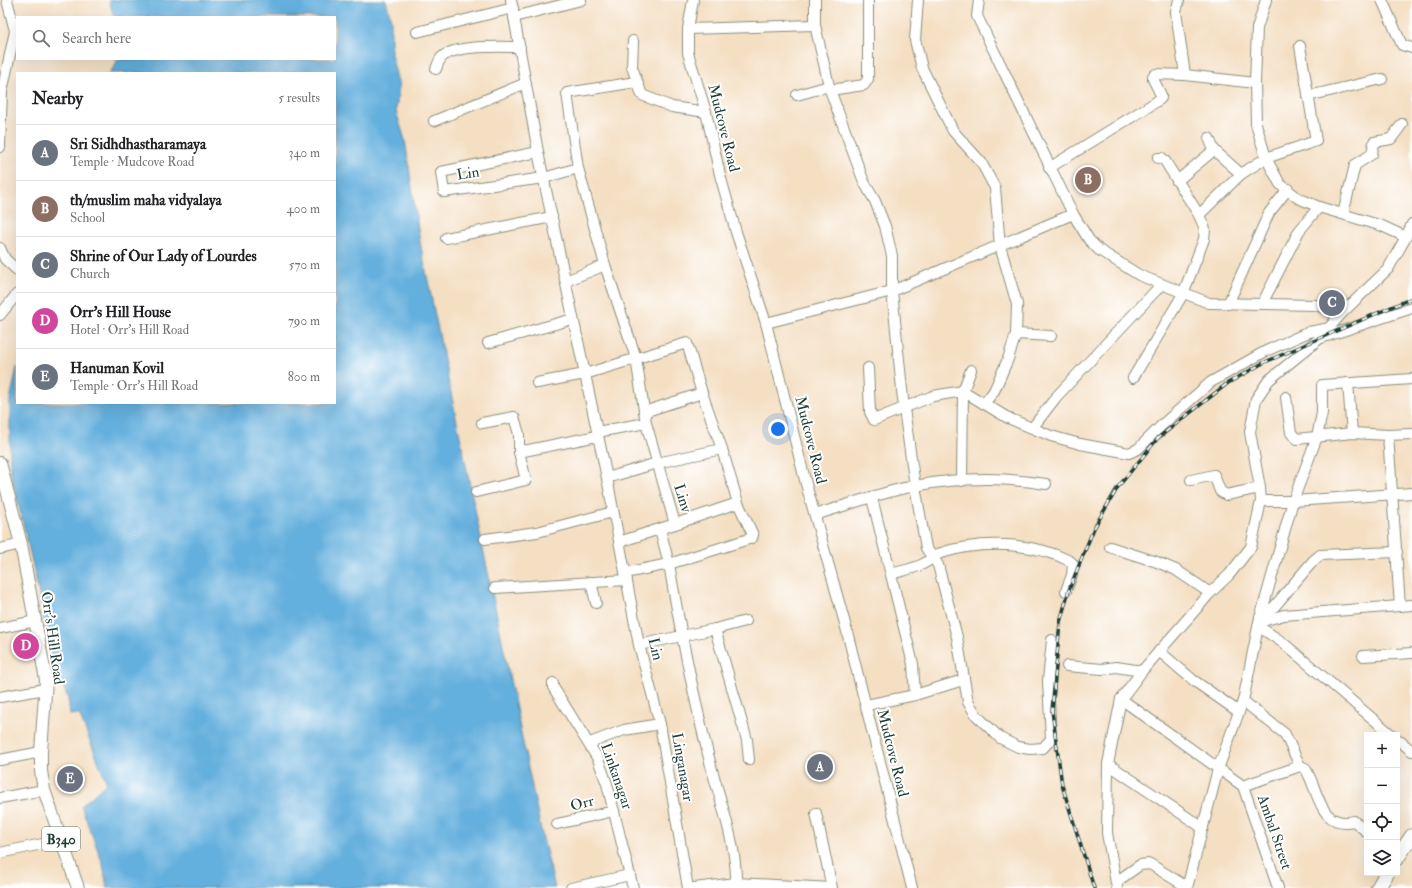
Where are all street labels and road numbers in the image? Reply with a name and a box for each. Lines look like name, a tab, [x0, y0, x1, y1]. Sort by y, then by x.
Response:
street label: Mudcove Road	[703, 82, 744, 175]
street label: Lin	[455, 162, 481, 185]
street label: Mudcove Road	[790, 394, 831, 487]
street label: Linv	[669, 482, 696, 515]
street label: Orr’s Hill Road	[37, 590, 69, 686]
street label: Lin	[644, 636, 667, 663]
street label: Mudcove Road	[872, 707, 913, 800]
street label: Linganagar	[667, 731, 698, 803]
street label: Linkanagar	[596, 741, 637, 812]
street label: Orr	[568, 791, 596, 816]
street label: Ambal Street	[1253, 791, 1296, 872]
road number: B340	[42, 827, 80, 851]

